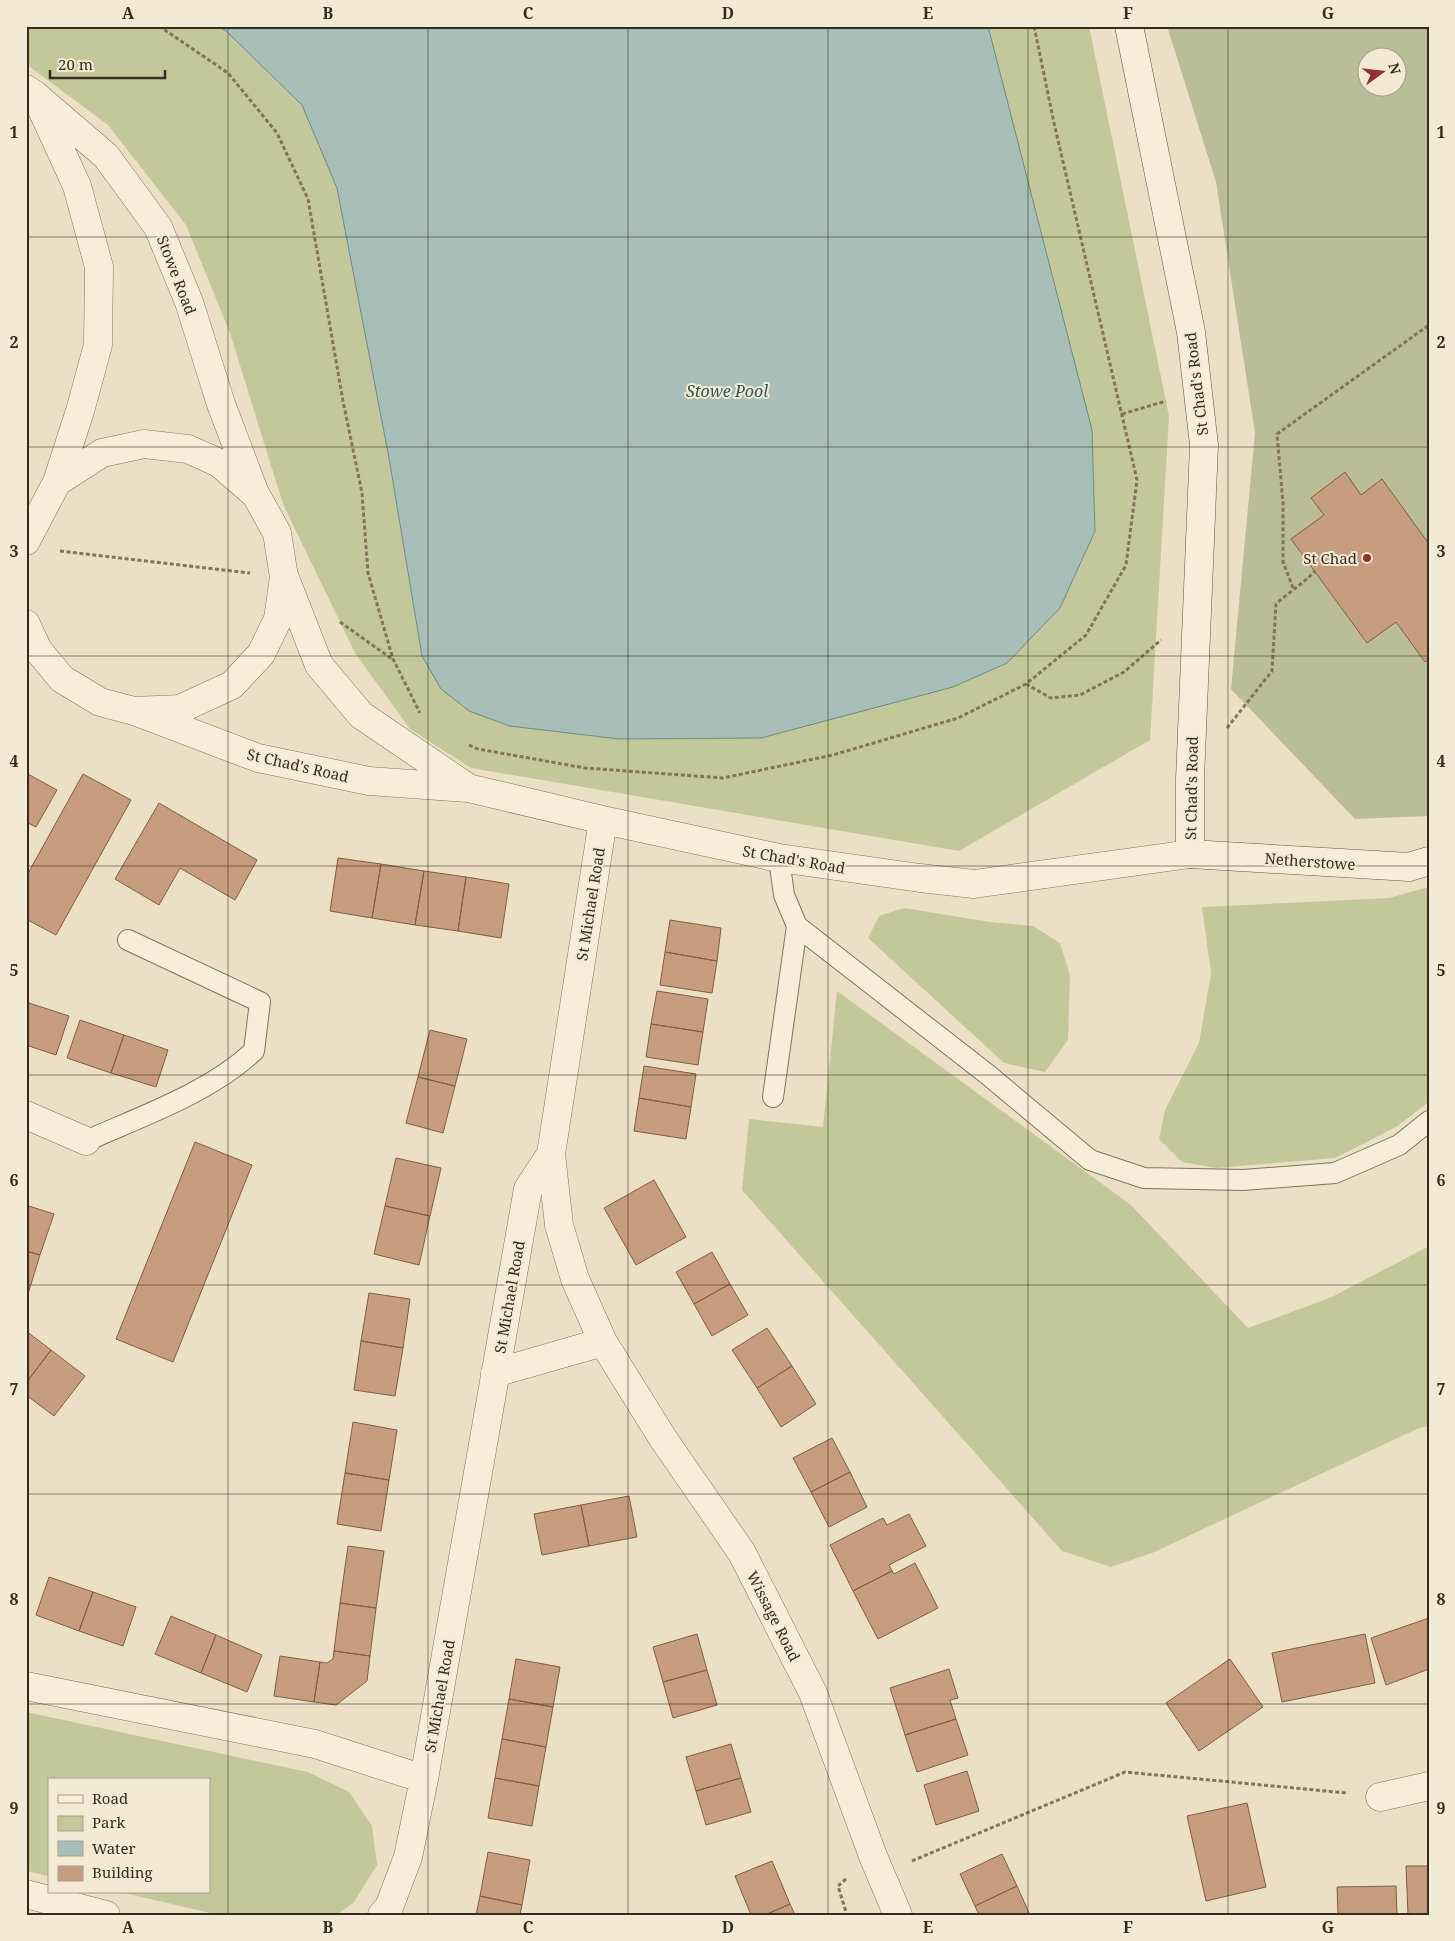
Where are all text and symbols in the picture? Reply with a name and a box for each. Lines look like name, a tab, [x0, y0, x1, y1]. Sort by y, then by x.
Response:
text: A	[122, 2, 135, 24]
text: B	[323, 2, 334, 24]
text: C	[523, 2, 534, 24]
text: D	[722, 2, 734, 24]
text: E	[923, 2, 933, 24]
text: F	[1123, 2, 1133, 24]
text: G	[1322, 2, 1334, 24]
scale bar	[50, 48, 165, 80]
north arrow	[1358, 48, 1408, 98]
text: 20 m	[58, 54, 93, 74]
text: N	[1384, 61, 1406, 76]
text: 1	[9, 121, 19, 143]
text: 1	[1436, 121, 1446, 143]
street label: Stowe Road	[153, 233, 201, 317]
text: 2	[9, 331, 19, 353]
street label: St Chad's Road	[1180, 331, 1212, 437]
text: 2	[1436, 331, 1446, 353]
water label: Stowe Pool	[686, 380, 768, 402]
text: 3	[9, 540, 19, 562]
text: 3	[1436, 540, 1446, 562]
place label: St Chad	[1303, 548, 1357, 568]
marker: St Chad	[1361, 552, 1373, 564]
street label: St Chad's Road	[1180, 736, 1202, 840]
street label: St Chad's Road	[245, 744, 351, 786]
text: 4	[9, 750, 19, 772]
text: 4	[1436, 750, 1446, 772]
street label: St Chad's Road	[741, 840, 847, 878]
street label: St Michael Road	[571, 846, 609, 962]
street label: Netherstowe	[1264, 848, 1356, 874]
text: 5	[9, 959, 19, 981]
text: 5	[1436, 959, 1446, 981]
text: 6	[9, 1169, 19, 1191]
text: 6	[1436, 1169, 1446, 1191]
street label: St Michael Road	[489, 1239, 529, 1355]
text: 7	[9, 1378, 19, 1400]
text: 7	[1436, 1378, 1446, 1400]
street label: Wissage Road	[743, 1568, 805, 1664]
text: 8	[9, 1588, 19, 1610]
text: 8	[1436, 1588, 1446, 1610]
street label: St Michael Road	[419, 1638, 459, 1754]
legend	[48, 1778, 210, 1894]
text: Road	[92, 1788, 128, 1808]
text: 9	[9, 1797, 19, 1819]
text: 9	[1436, 1797, 1446, 1819]
text: Park	[92, 1812, 126, 1832]
text: Water	[92, 1838, 135, 1858]
text: Building	[92, 1862, 153, 1882]
text: A	[122, 1916, 135, 1938]
text: B	[323, 1916, 334, 1938]
text: C	[523, 1916, 534, 1938]
text: D	[722, 1916, 734, 1938]
text: E	[923, 1916, 933, 1938]
text: F	[1123, 1916, 1133, 1938]
text: G	[1322, 1916, 1334, 1938]

